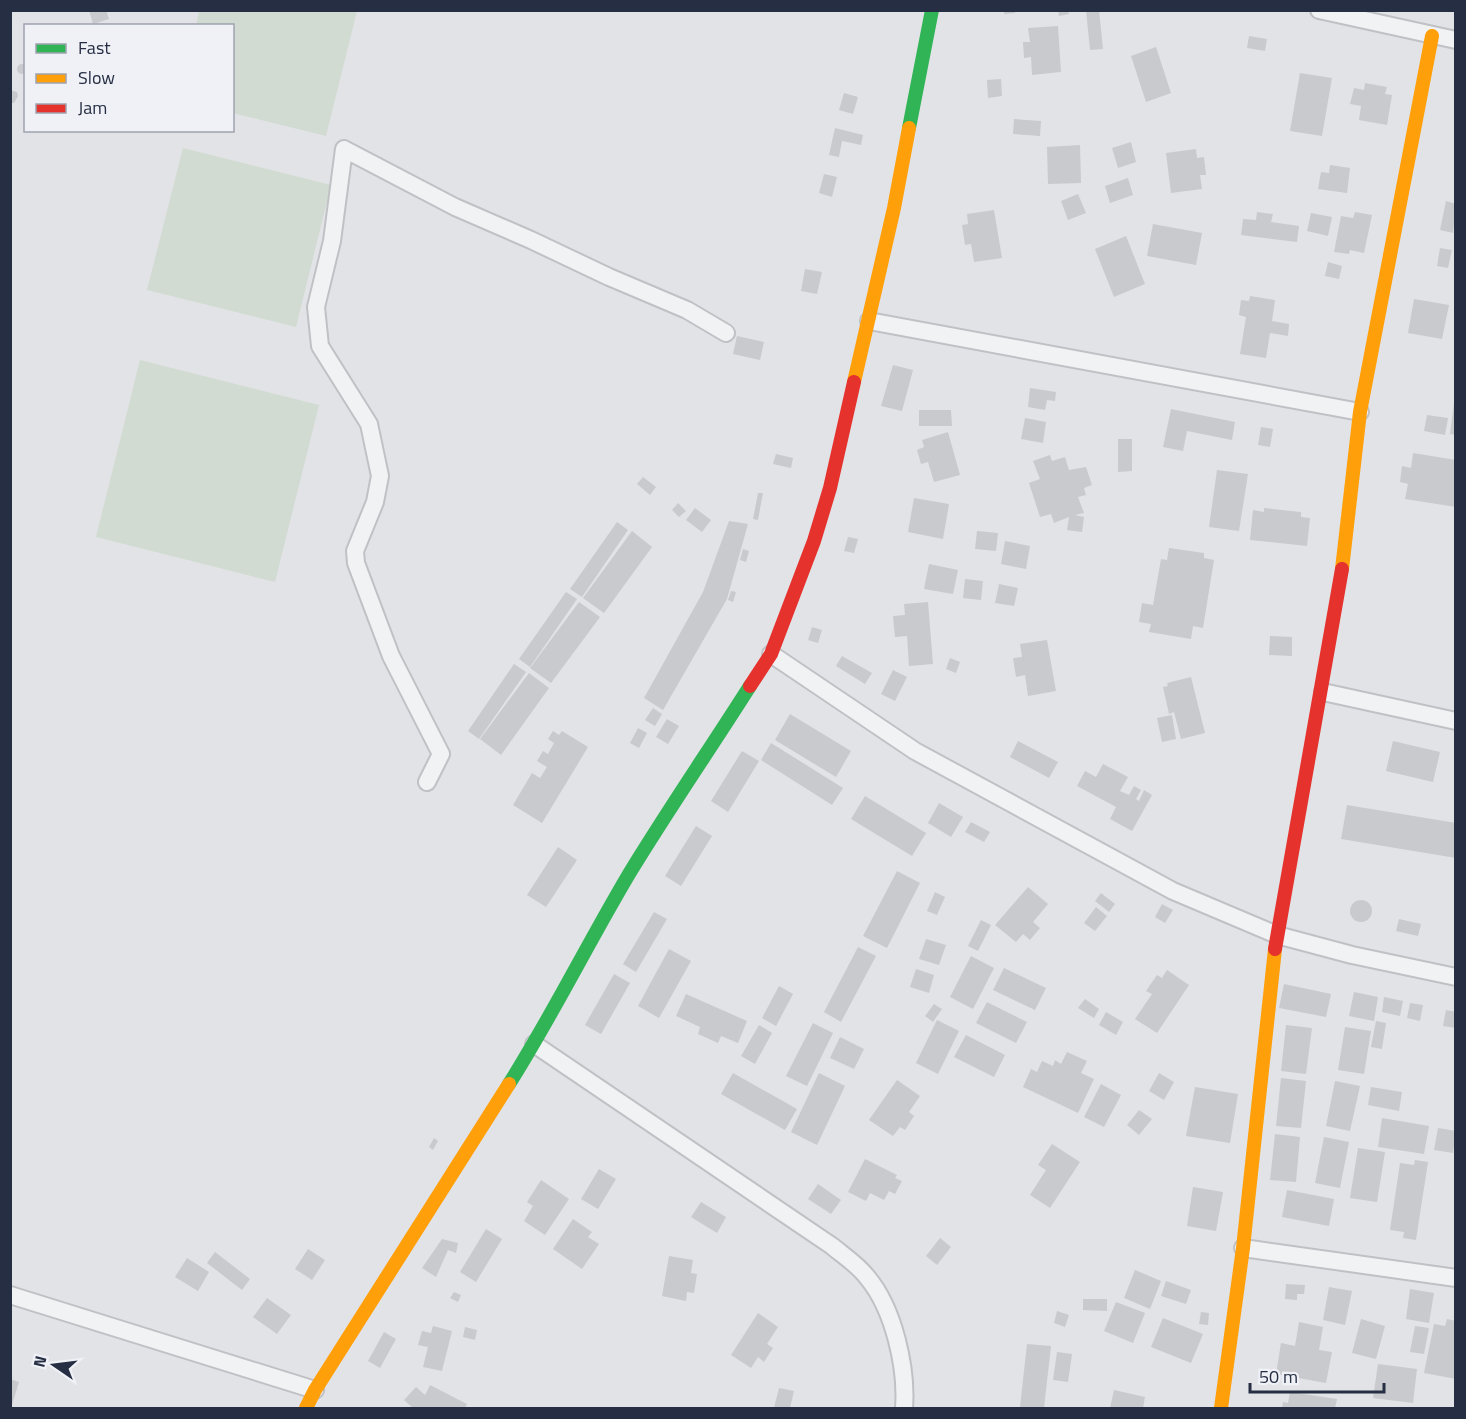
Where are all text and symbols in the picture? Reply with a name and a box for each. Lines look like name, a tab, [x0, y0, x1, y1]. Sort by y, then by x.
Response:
legend	[24, 24, 234, 132]
text: Fast	[78, 34, 111, 61]
text: Slow	[78, 64, 115, 91]
text: Jam	[78, 94, 107, 121]
north arrow	[24, 1335, 84, 1395]
text: N	[26, 1353, 52, 1370]
scale bar	[1250, 1356, 1384, 1394]
text: 50 m	[1259, 1363, 1298, 1390]

